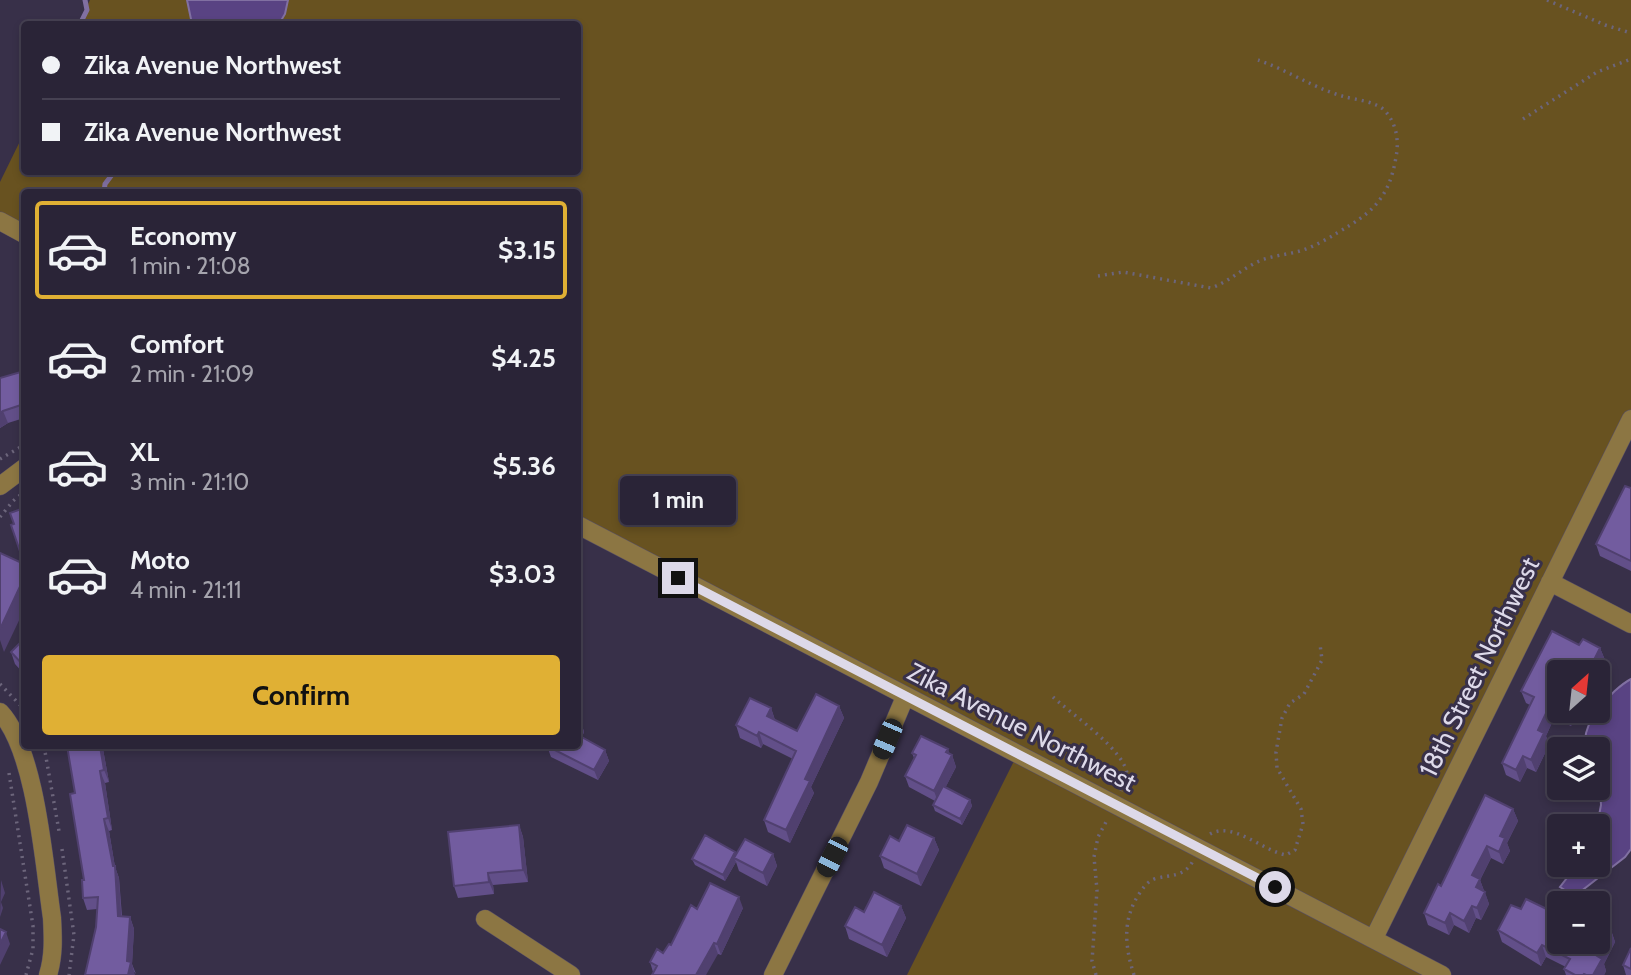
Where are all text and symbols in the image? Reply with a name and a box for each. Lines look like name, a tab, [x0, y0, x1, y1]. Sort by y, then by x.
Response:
text: Zika Avenue Northwest	[84, 49, 341, 81]
text: Zika Avenue Northwest	[84, 116, 341, 148]
icon: car	[46, 219, 109, 282]
text: Economy	[130, 220, 236, 252]
text: $3.15	[498, 234, 556, 266]
text: 1 min · 21:08	[130, 252, 251, 280]
icon: car	[46, 327, 109, 390]
text: Comfort	[130, 328, 224, 360]
text: $4.25	[491, 342, 556, 374]
text: 2 min · 21:09	[130, 360, 254, 388]
icon: car	[46, 435, 109, 498]
text: XL	[130, 436, 159, 468]
text: $5.36	[493, 450, 556, 482]
text: 3 min · 21:10	[130, 468, 249, 496]
callout: 1 min	[620, 476, 736, 526]
text: 1 min	[652, 486, 704, 514]
icon: car	[46, 543, 109, 606]
text: Moto	[130, 544, 190, 576]
street label: 18th Street Northwest	[1412, 552, 1546, 782]
text: $3.03	[489, 558, 556, 590]
route end	[662, 562, 694, 594]
text: 4 min · 21:11	[130, 576, 242, 604]
button: Confirm	[42, 655, 560, 735]
street label: Zika Avenue Northwest	[902, 655, 1142, 799]
north arrow	[1547, 660, 1610, 723]
map controls	[1547, 660, 1610, 954]
car	[870, 716, 905, 762]
button: layers	[1547, 737, 1610, 800]
button: +	[1547, 814, 1610, 877]
car	[814, 834, 851, 880]
route start	[1259, 871, 1291, 903]
button: −	[1547, 891, 1610, 954]

